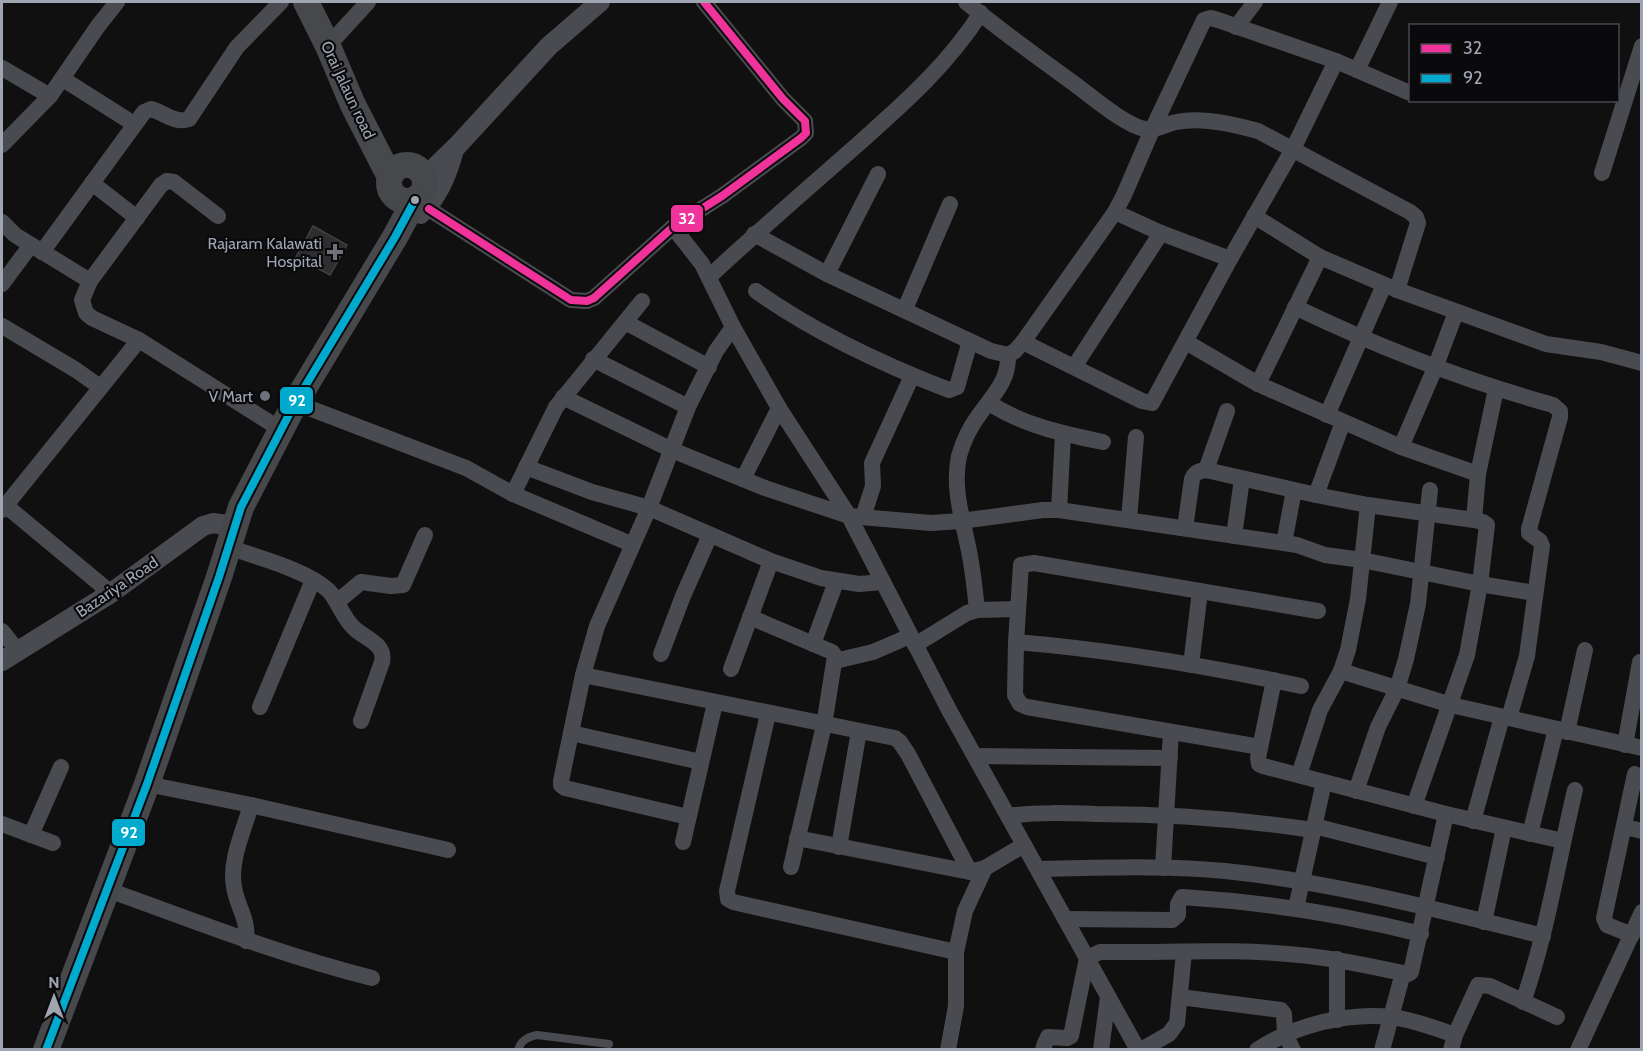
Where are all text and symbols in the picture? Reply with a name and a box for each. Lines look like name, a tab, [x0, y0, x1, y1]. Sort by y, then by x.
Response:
legend	[1409, 24, 1619, 102]
text: 32	[1463, 37, 1482, 59]
street label: Orai Jalaun road	[317, 38, 379, 142]
text: 92	[1463, 67, 1483, 89]
unlabelled marker	[409, 194, 421, 206]
line badge: 32	[670, 204, 704, 233]
text: 32	[678, 209, 696, 228]
place label: Rajaram Kalawati Hospital	[208, 234, 322, 271]
marker: Rajaram Kalawati Hospital	[326, 243, 344, 261]
line badge: 92	[279, 386, 314, 415]
place label: V Mart	[209, 387, 254, 406]
marker: V Mart	[258, 389, 272, 403]
text: 92	[288, 391, 306, 410]
street label: Bazariya Road	[72, 553, 162, 621]
line badge: 92	[111, 818, 146, 847]
text: 92	[120, 823, 138, 842]
north arrow	[24, 967, 84, 1027]
text: N	[48, 973, 60, 992]

